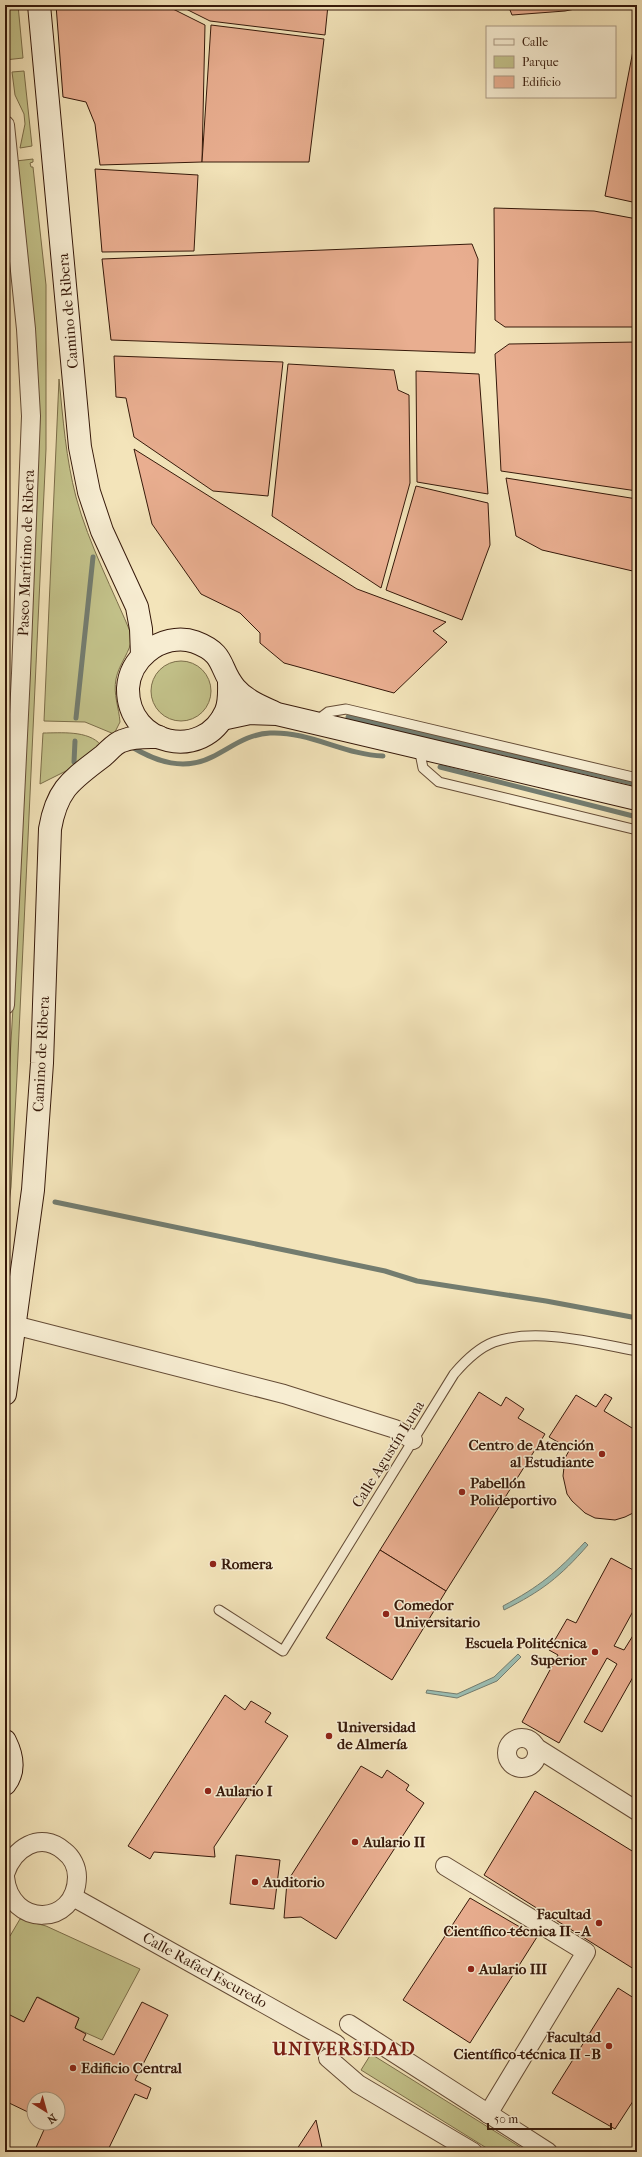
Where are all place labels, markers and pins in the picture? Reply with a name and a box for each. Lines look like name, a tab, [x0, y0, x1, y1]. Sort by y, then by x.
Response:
place label: Centro de Atención al Estudiante	[468, 1436, 595, 1471]
marker: Centro de Atención al Estudiante	[597, 1449, 607, 1459]
place label: Pabellón Polideportivo	[470, 1474, 557, 1509]
marker: Pabellón Polideportivo	[457, 1487, 467, 1497]
place label: Romera	[221, 1555, 273, 1573]
marker: Romera	[208, 1559, 218, 1569]
place label: Comedor Universitario	[393, 1596, 480, 1631]
marker: Comedor Universitario	[381, 1609, 391, 1619]
place label: Escuela Politécnica Superior	[465, 1634, 588, 1669]
marker: Escuela Politécnica Superior	[590, 1647, 600, 1657]
place label: Universidad de Almería	[336, 1718, 417, 1753]
marker: Universidad de Almería	[324, 1731, 334, 1741]
place label: Aulario I	[215, 1782, 273, 1800]
marker: Aulario I	[203, 1786, 213, 1796]
place label: Aulario II	[362, 1833, 426, 1851]
marker: Aulario II	[350, 1837, 360, 1847]
place label: Auditorio	[262, 1873, 325, 1891]
marker: Auditorio	[250, 1877, 260, 1887]
place label: Facultad Científico-técnica II - A	[443, 1905, 592, 1940]
marker: Facultad Científico-técnica II - A	[594, 1918, 604, 1928]
place label: Aulario III	[478, 1960, 547, 1978]
marker: Aulario III	[466, 1964, 476, 1974]
place label: Facultad Científico-técnica II - B	[453, 2028, 602, 2063]
marker: Facultad Científico-técnica II - B	[604, 2041, 614, 2051]
place label: Edificio Central	[81, 2059, 183, 2077]
marker: Edificio Central	[68, 2063, 78, 2073]

